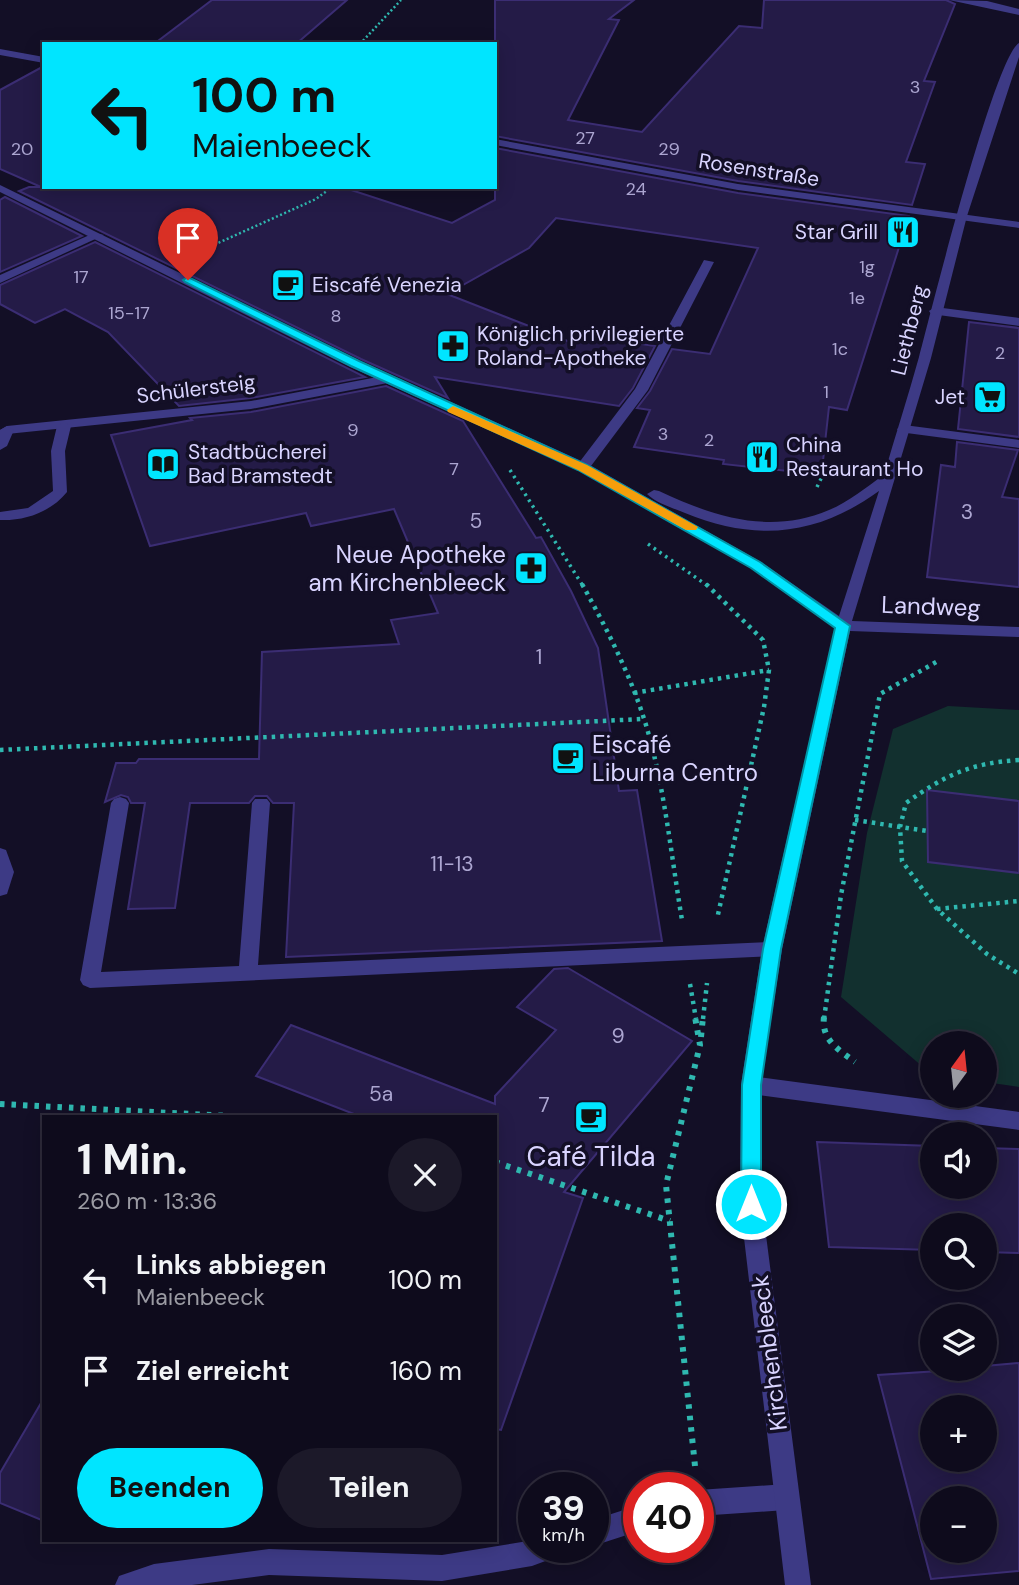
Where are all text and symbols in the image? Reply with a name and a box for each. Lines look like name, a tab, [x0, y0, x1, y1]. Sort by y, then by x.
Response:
text: 100 m	[192, 63, 336, 127]
icon: left	[77, 70, 168, 161]
house number: 3	[910, 75, 920, 99]
text: Maienbeeck	[192, 125, 371, 167]
house number: 27	[575, 126, 595, 150]
house number: 20	[11, 137, 33, 161]
house number: 29	[658, 137, 680, 161]
street label: Rosenstraße	[697, 147, 821, 193]
house number: 24	[626, 177, 647, 201]
pin	[158, 208, 218, 280]
restaurant icon: Star Grill	[884, 213, 922, 251]
place label: Star Grill	[795, 218, 878, 246]
icon: arrive	[169, 219, 207, 257]
house number: 1g	[859, 255, 875, 279]
house number: 17	[73, 265, 89, 289]
cafe icon: Eiscafé Venezia	[269, 266, 307, 304]
place label: Eiscafé Venezia	[312, 271, 462, 299]
street label: Liethberg	[884, 282, 934, 378]
house number: 1e	[849, 286, 865, 310]
house number: 15-17	[108, 301, 150, 325]
house number: 8	[331, 304, 341, 328]
place label: Königlich privilegierte Roland-Apotheke	[477, 320, 684, 372]
pharmacy icon: Königlich privilegierte Roland-Apotheke	[434, 327, 472, 365]
house number: 1c	[832, 337, 848, 361]
house number: 2	[995, 341, 1005, 365]
street label: Schülersteig	[135, 368, 257, 410]
supermarket icon: Jet	[971, 378, 1009, 416]
house number: 1	[823, 380, 829, 404]
place label: Jet	[935, 383, 965, 411]
house number: 9	[347, 418, 359, 442]
house number: 3	[658, 422, 668, 446]
house number: 2	[704, 428, 714, 452]
place label: China Restaurant Ho	[786, 431, 923, 483]
place label: Stadtbücherei Bad Bramstedt	[188, 438, 333, 490]
restaurant icon: China Restaurant Ho	[743, 438, 781, 476]
library icon: Stadtbücherei Bad Bramstedt	[144, 445, 182, 483]
house number: 7	[449, 457, 459, 481]
house number: 3	[961, 498, 973, 526]
house number: 5	[470, 507, 482, 535]
place label: Neue Apotheke am Kirchenbleeck	[309, 539, 506, 598]
pharmacy icon: Neue Apotheke am Kirchenbleeck	[512, 549, 550, 587]
street label: Landweg	[881, 589, 981, 623]
house number: 1	[536, 643, 542, 671]
place label: Eiscafé Liburna Centro	[592, 729, 758, 788]
cafe icon: Eiscafé Liburna Centro	[549, 739, 587, 777]
house number: 11-13	[430, 850, 474, 878]
house number: 9	[611, 1022, 625, 1050]
north arrow	[920, 1031, 998, 1108]
map controls	[920, 1031, 997, 1563]
house number: 5a	[369, 1080, 393, 1108]
house number: 7	[538, 1091, 550, 1119]
cafe icon: Café Tilda	[572, 1098, 610, 1136]
button: sound	[920, 1122, 997, 1199]
text: 1 Min.	[77, 1132, 187, 1187]
button: close	[388, 1138, 462, 1212]
place label: Café Tilda	[526, 1138, 656, 1175]
position arrow	[714, 1167, 788, 1241]
text: 260 m · 13:36	[77, 1186, 217, 1216]
button: search	[920, 1213, 997, 1290]
text: Links abbiegen	[136, 1248, 326, 1282]
icon: left	[77, 1261, 115, 1299]
text: 100 m	[388, 1263, 462, 1297]
street label: Kirchenbleeck	[744, 1273, 794, 1433]
text: Maienbeeck	[136, 1282, 265, 1312]
button: layers	[920, 1304, 997, 1381]
icon: arrive	[77, 1352, 115, 1390]
text: Ziel erreicht	[136, 1354, 289, 1388]
text: 160 m	[390, 1354, 462, 1388]
button: +	[920, 1395, 997, 1472]
button: Beenden	[77, 1448, 263, 1528]
button: Teilen	[277, 1448, 462, 1528]
speed limit sign: 40	[623, 1472, 714, 1563]
text: 39	[542, 1485, 585, 1531]
button: −	[920, 1486, 997, 1563]
text: km/h	[542, 1523, 585, 1547]

